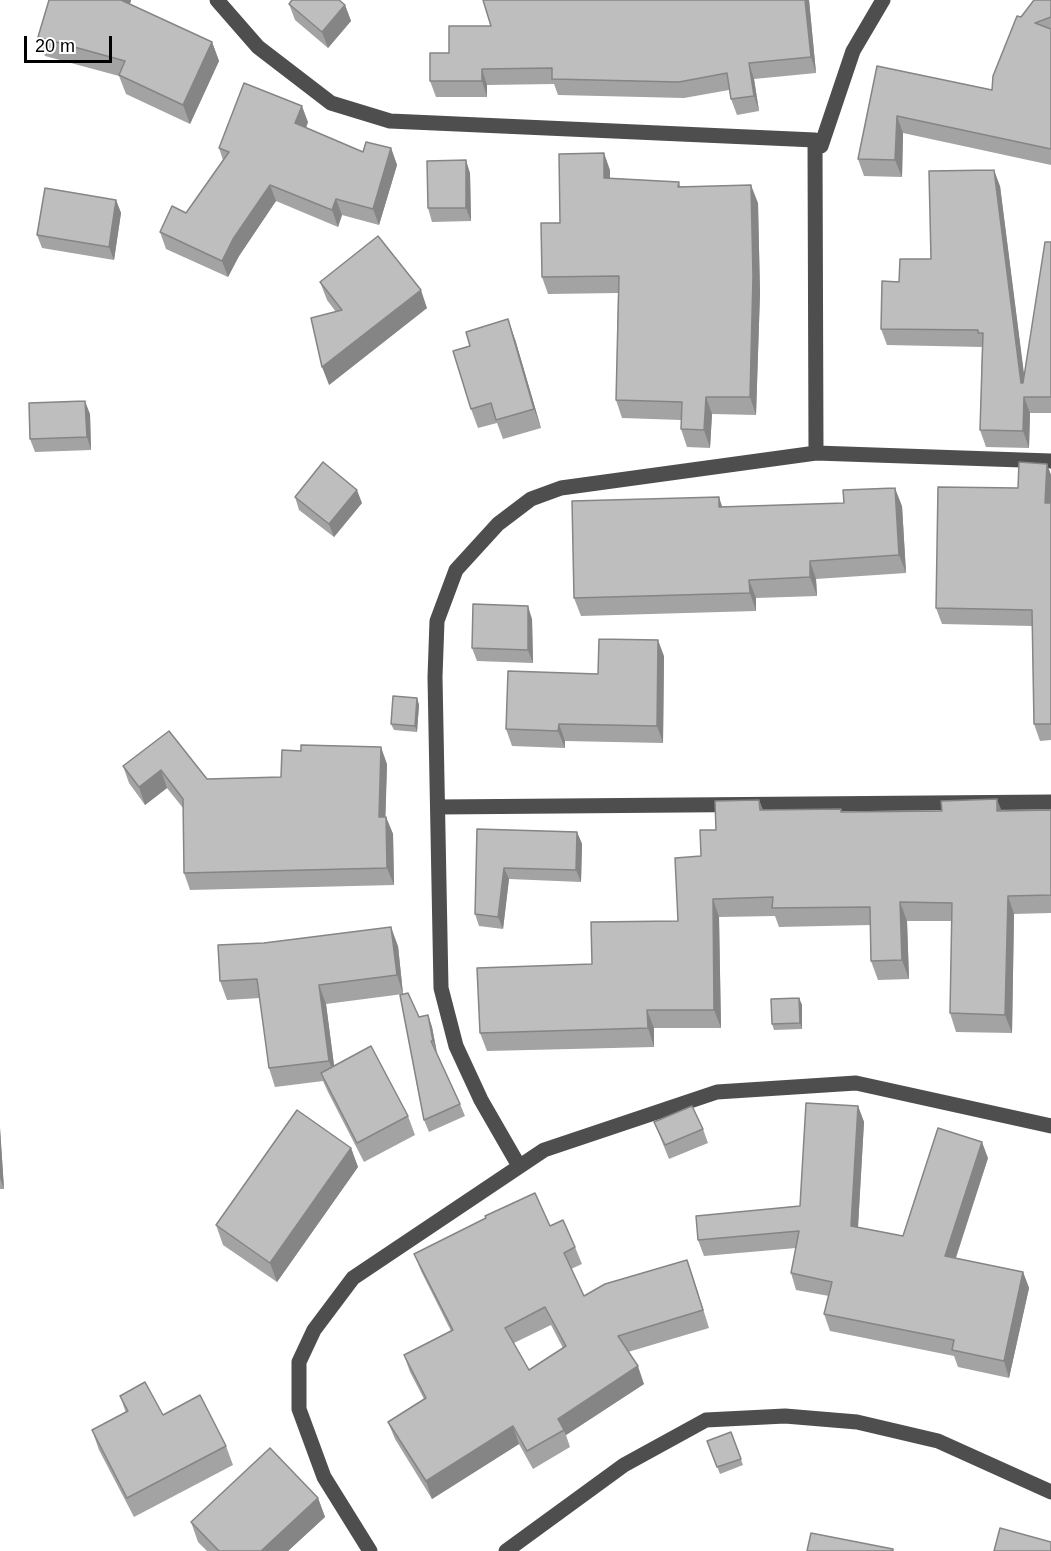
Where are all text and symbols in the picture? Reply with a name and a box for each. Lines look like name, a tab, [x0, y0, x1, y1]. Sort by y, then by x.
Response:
scale bar	[27, 24, 116, 62]
text: 20 m	[35, 36, 75, 56]

